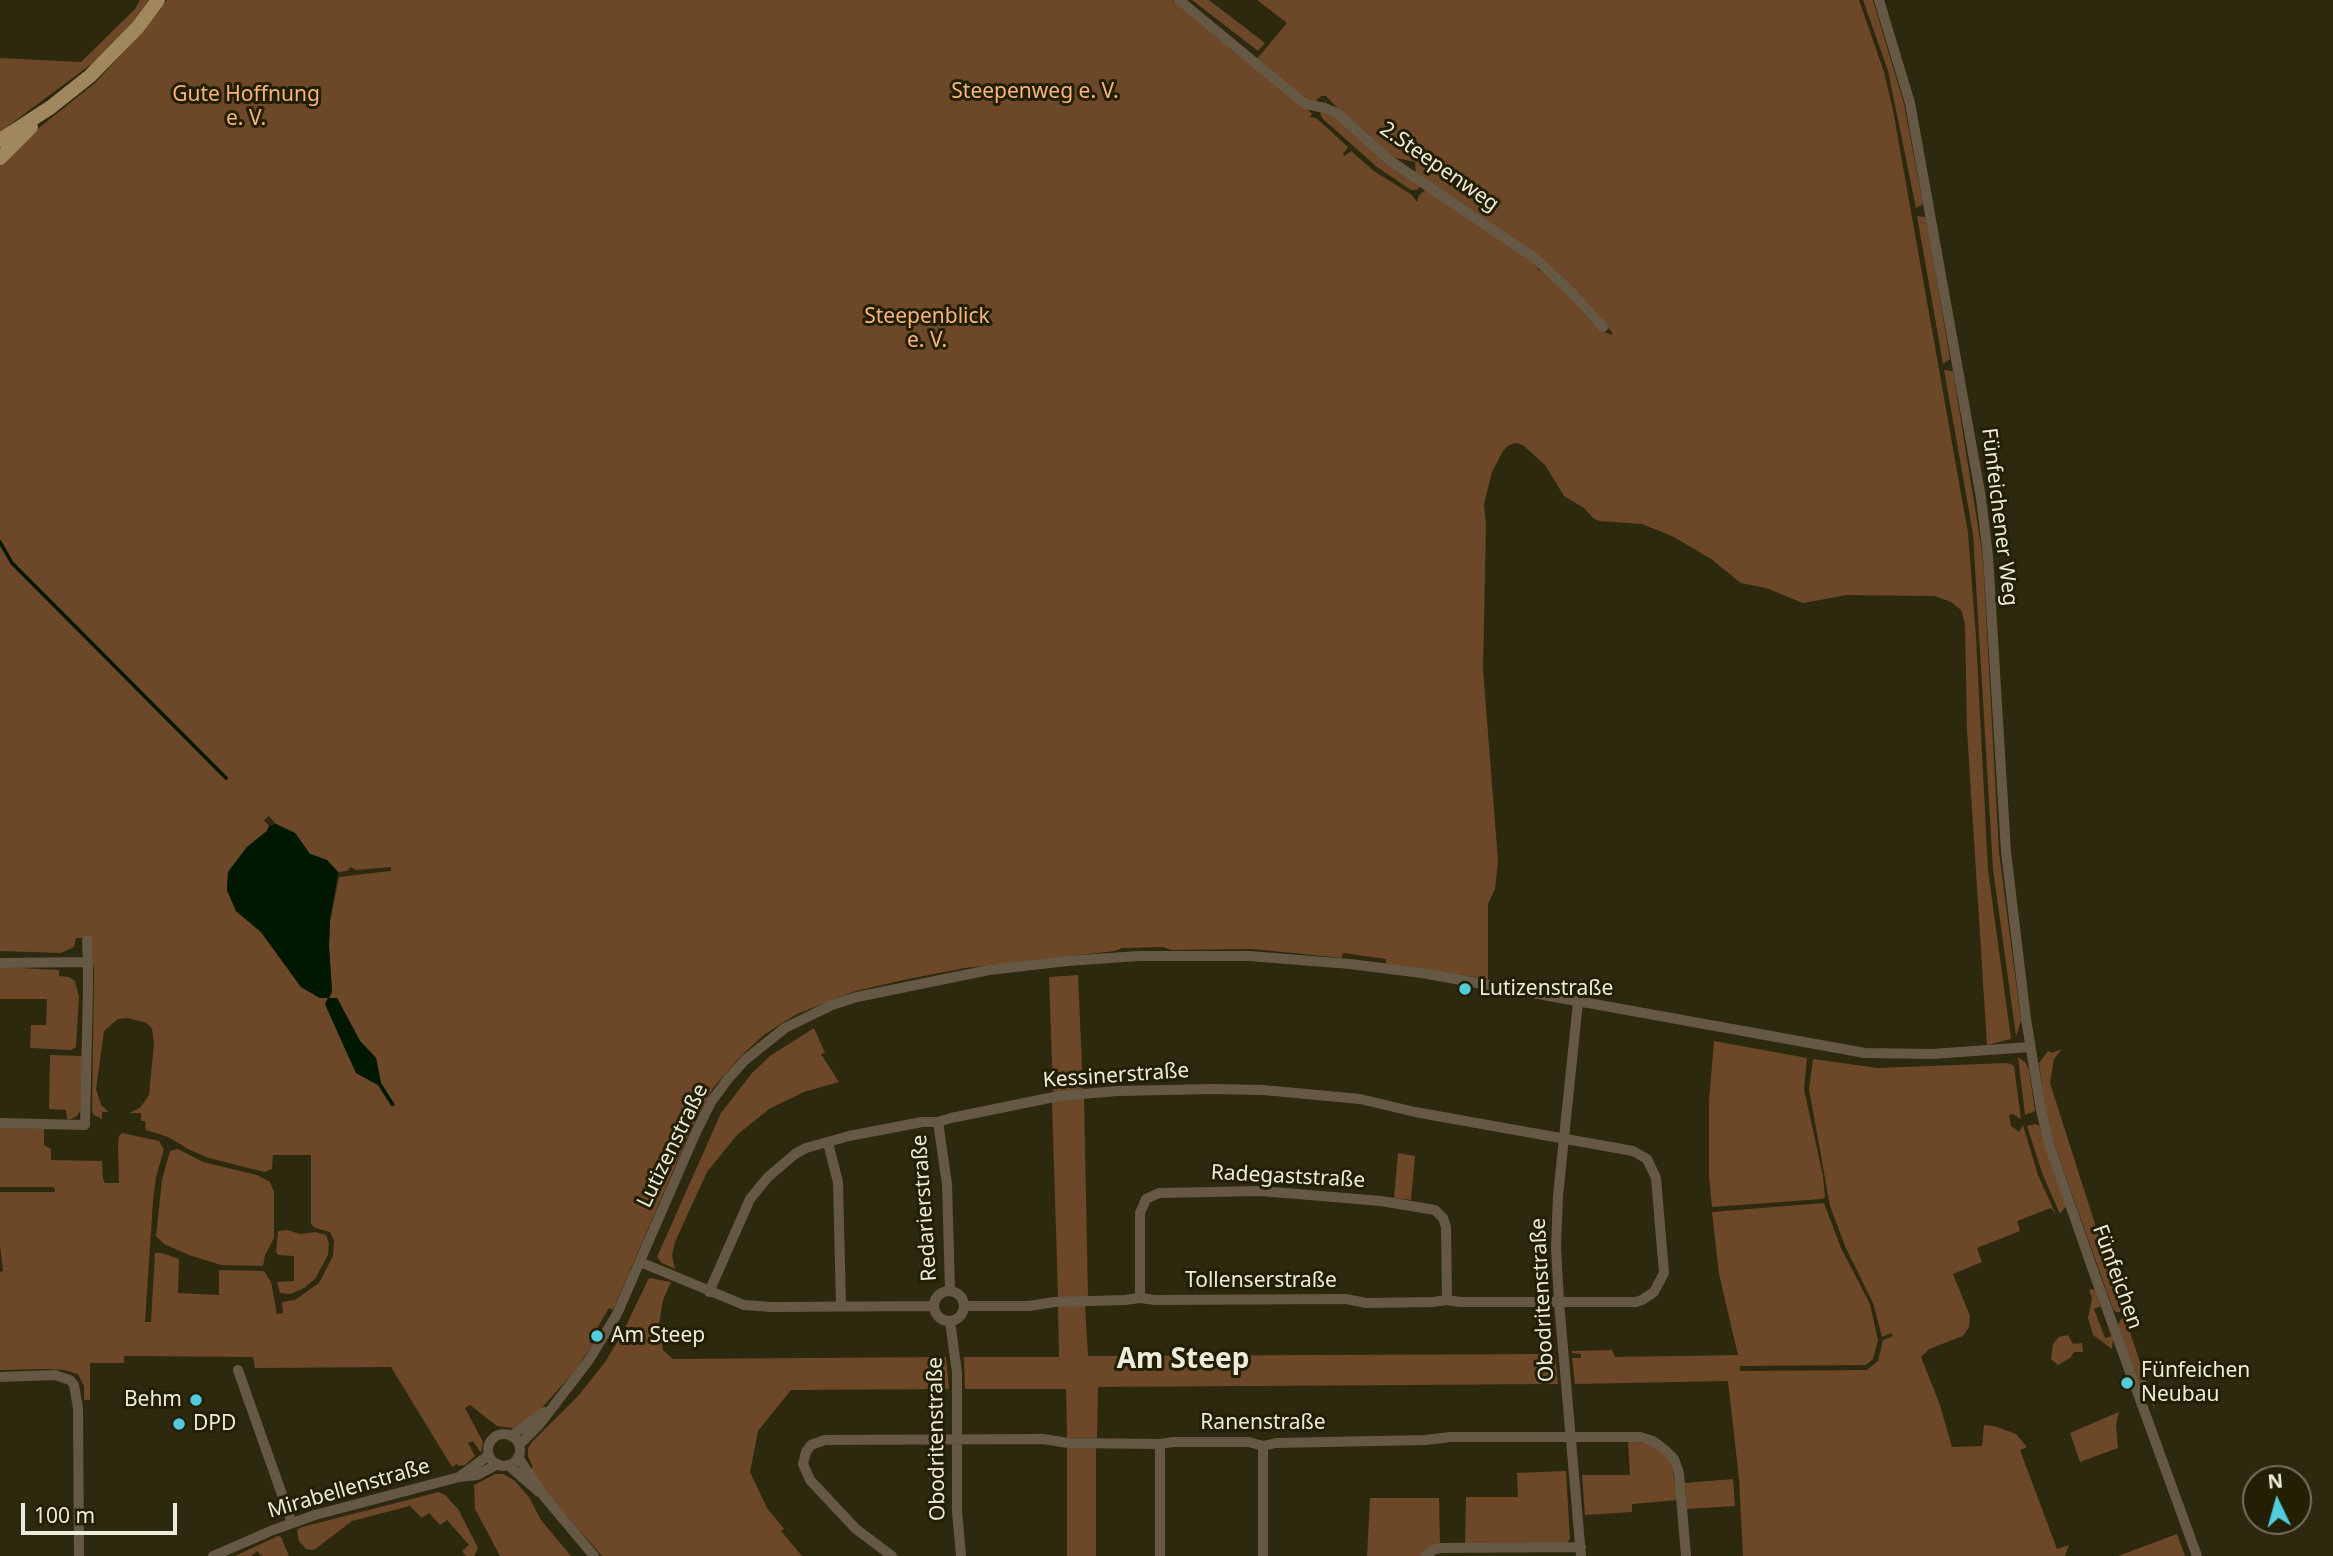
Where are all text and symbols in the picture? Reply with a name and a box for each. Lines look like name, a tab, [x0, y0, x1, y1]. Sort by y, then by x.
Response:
park label: Steepenweg e. V.	[951, 79, 1119, 105]
park label: Gute Hoffnung e. V.	[172, 82, 320, 132]
street label: 2.Steepenweg	[1375, 117, 1503, 217]
park label: Steepenblick e. V.	[864, 304, 990, 354]
street label: Fünfeichener Weg	[1976, 427, 2022, 607]
place label: Lutizenstraße	[1479, 976, 1613, 1002]
marker: Lutizenstraße	[1457, 981, 1473, 997]
street label: Kessinerstraße	[1042, 1058, 1190, 1094]
street label: Lutizenstraße	[632, 1080, 714, 1212]
street label: Redarierstraße	[907, 1134, 943, 1282]
street label: Radegaststraße	[1210, 1160, 1366, 1194]
street label: Obodritenstraße	[1526, 1217, 1560, 1383]
street label: Fünfeichen	[2086, 1221, 2148, 1333]
street label: Tollenserstraße	[1185, 1268, 1337, 1294]
place label: Am Steep	[611, 1323, 705, 1349]
marker: Am Steep	[589, 1328, 605, 1344]
district label: Am Steep	[1117, 1343, 1249, 1377]
street label: Obodritenstraße	[923, 1357, 951, 1521]
place label: Fünfeichen Neubau	[2141, 1358, 2250, 1408]
marker: Fünfeichen Neubau	[2119, 1375, 2135, 1391]
place label: Behm	[124, 1387, 182, 1413]
marker: Behm	[188, 1392, 204, 1408]
street label: Ranenstraße	[1200, 1410, 1326, 1436]
place label: DPD	[193, 1411, 236, 1437]
marker: DPD	[171, 1416, 187, 1432]
street label: Mirabellenstraße	[265, 1454, 433, 1524]
north arrow	[2242, 1465, 2312, 1535]
text: N	[2267, 1467, 2284, 1495]
scale bar	[24, 1490, 180, 1534]
text: 100 m	[34, 1501, 95, 1529]

